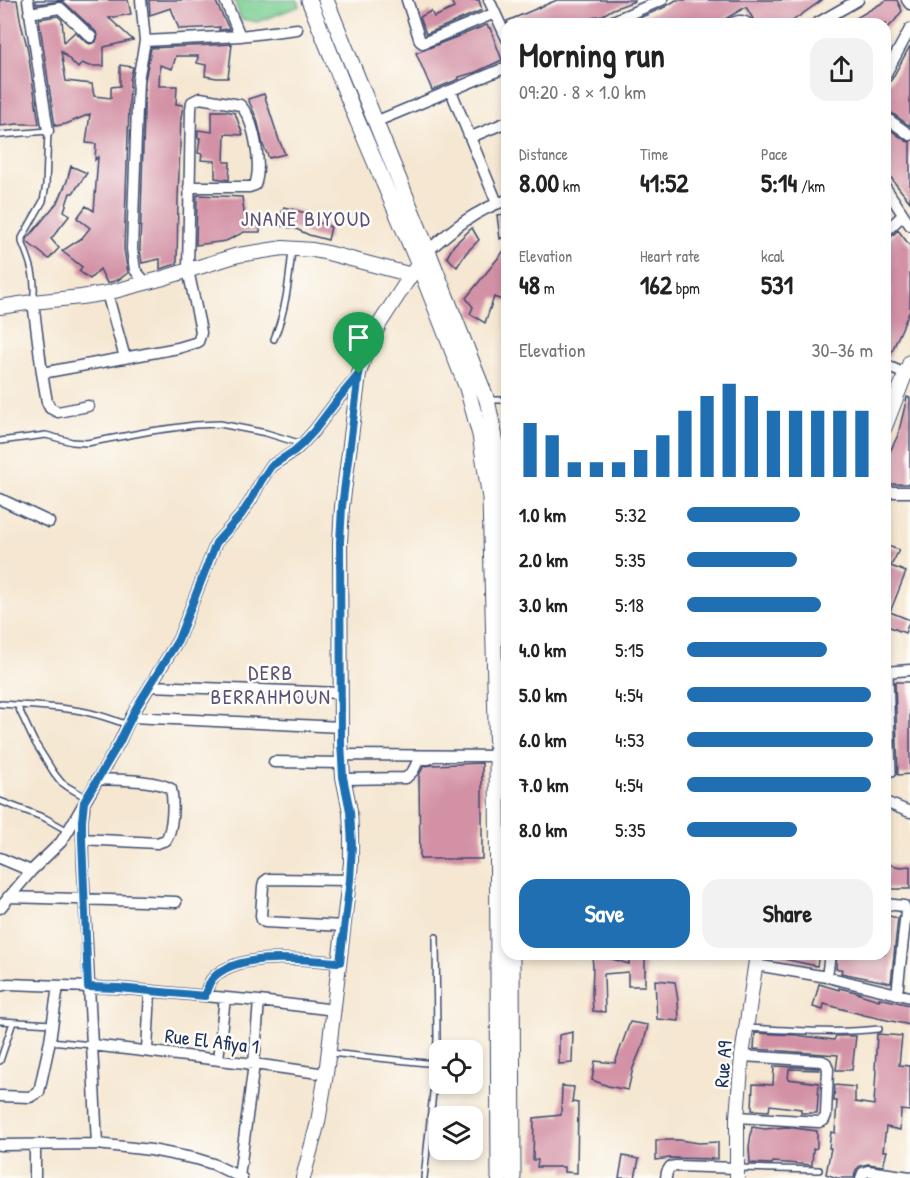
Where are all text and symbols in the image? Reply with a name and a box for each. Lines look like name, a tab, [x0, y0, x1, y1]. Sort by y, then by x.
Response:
text: Morning run	[519, 33, 665, 77]
button: share	[810, 38, 873, 101]
text: 09:20 · 8 × 1.0 km	[519, 78, 646, 105]
text: Distance	[519, 143, 568, 165]
text: Time	[640, 143, 668, 165]
text: Pace	[761, 143, 788, 165]
text: 8.00	[519, 165, 559, 200]
text: 41:52	[640, 165, 688, 200]
text: 5:14	[761, 165, 797, 200]
text: km	[559, 175, 580, 197]
text: /km	[797, 175, 825, 197]
district label: JNANE BIYOUD	[241, 204, 371, 233]
text: Elevation	[519, 245, 572, 267]
text: Heart rate	[640, 245, 700, 267]
text: kcal	[761, 245, 784, 267]
text: 48	[519, 267, 540, 302]
text: 162	[640, 267, 672, 302]
text: 531	[761, 267, 793, 302]
text: m	[540, 277, 555, 299]
text: bpm	[672, 277, 700, 299]
pin	[333, 312, 384, 374]
icon: arrive	[342, 321, 375, 354]
text: Elevation	[519, 336, 585, 363]
text: 30–36 m	[812, 336, 873, 363]
text: 1.0 km	[519, 501, 566, 528]
text: 5:32	[615, 501, 646, 528]
text: 2.0 km	[519, 546, 568, 573]
text: 5:35	[615, 546, 646, 573]
text: 3.0 km	[519, 591, 568, 618]
text: 5:18	[615, 591, 644, 618]
text: 4.0 km	[519, 636, 566, 663]
text: 5:15	[615, 636, 644, 663]
district label: DERB BERRAHMOUN	[211, 658, 331, 711]
text: 5.0 km	[519, 681, 567, 708]
text: 4:54	[615, 681, 643, 708]
text: 6.0 km	[519, 726, 567, 753]
text: 4:53	[615, 726, 645, 753]
text: 7.0 km	[519, 771, 569, 798]
text: 4:54	[615, 771, 643, 798]
text: 8.0 km	[519, 816, 567, 843]
text: 5:35	[615, 816, 646, 843]
button: Save	[519, 879, 690, 948]
button: Share	[702, 879, 873, 948]
street label: Rue El Afiya 1	[164, 1021, 261, 1060]
street label: Rue A9	[707, 1039, 738, 1088]
map controls	[429, 1040, 483, 1160]
button: locate	[429, 1040, 483, 1094]
button: layers	[429, 1106, 483, 1160]

